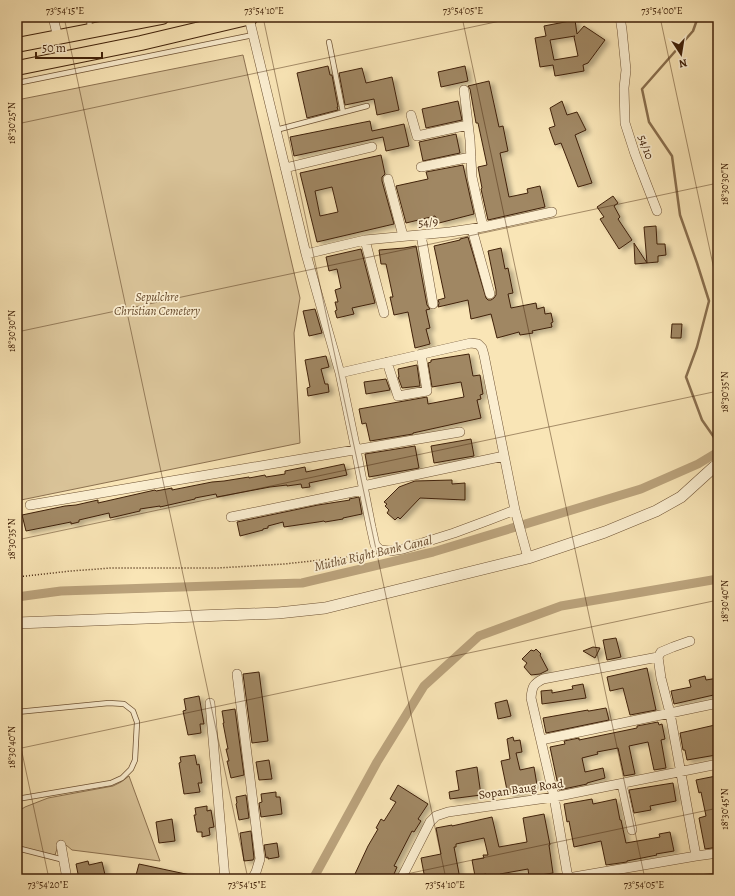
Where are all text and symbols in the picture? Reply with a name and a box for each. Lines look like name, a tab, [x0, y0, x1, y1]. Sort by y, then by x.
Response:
text: 73°54'15"E	[46, 4, 84, 17]
text: 73°54'10"E	[244, 4, 284, 17]
text: 73°54'05"E	[443, 4, 483, 17]
text: 73°54'00"E	[641, 4, 683, 17]
scale bar	[36, 34, 102, 60]
north arrow	[661, 34, 701, 74]
text: 50 m	[42, 40, 66, 56]
text: N	[677, 55, 688, 71]
text: 18°30'25"N	[5, 102, 18, 144]
street label: 54/10	[634, 133, 658, 161]
text: 18°30'30"N	[718, 163, 731, 205]
street label: 54/9	[417, 213, 439, 231]
park label: Sepulchre Christian Cemetery	[114, 289, 201, 319]
text: 18°30'30"N	[5, 310, 18, 352]
text: 18°30'35"N	[718, 371, 731, 413]
text: 18°30'35"N	[5, 518, 18, 560]
water label: Mutha Right Bank Canal	[312, 531, 435, 575]
text: 18°30'40"N	[718, 580, 731, 622]
text: 18°30'40"N	[5, 726, 18, 768]
street label: Sopan Baug Road	[477, 775, 565, 803]
text: 18°30'45"N	[718, 788, 731, 830]
text: 73°54'20"E	[28, 878, 69, 891]
text: 73°54'15"E	[228, 878, 266, 891]
text: 73°54'10"E	[425, 878, 465, 891]
text: 73°54'05"E	[624, 878, 664, 891]

